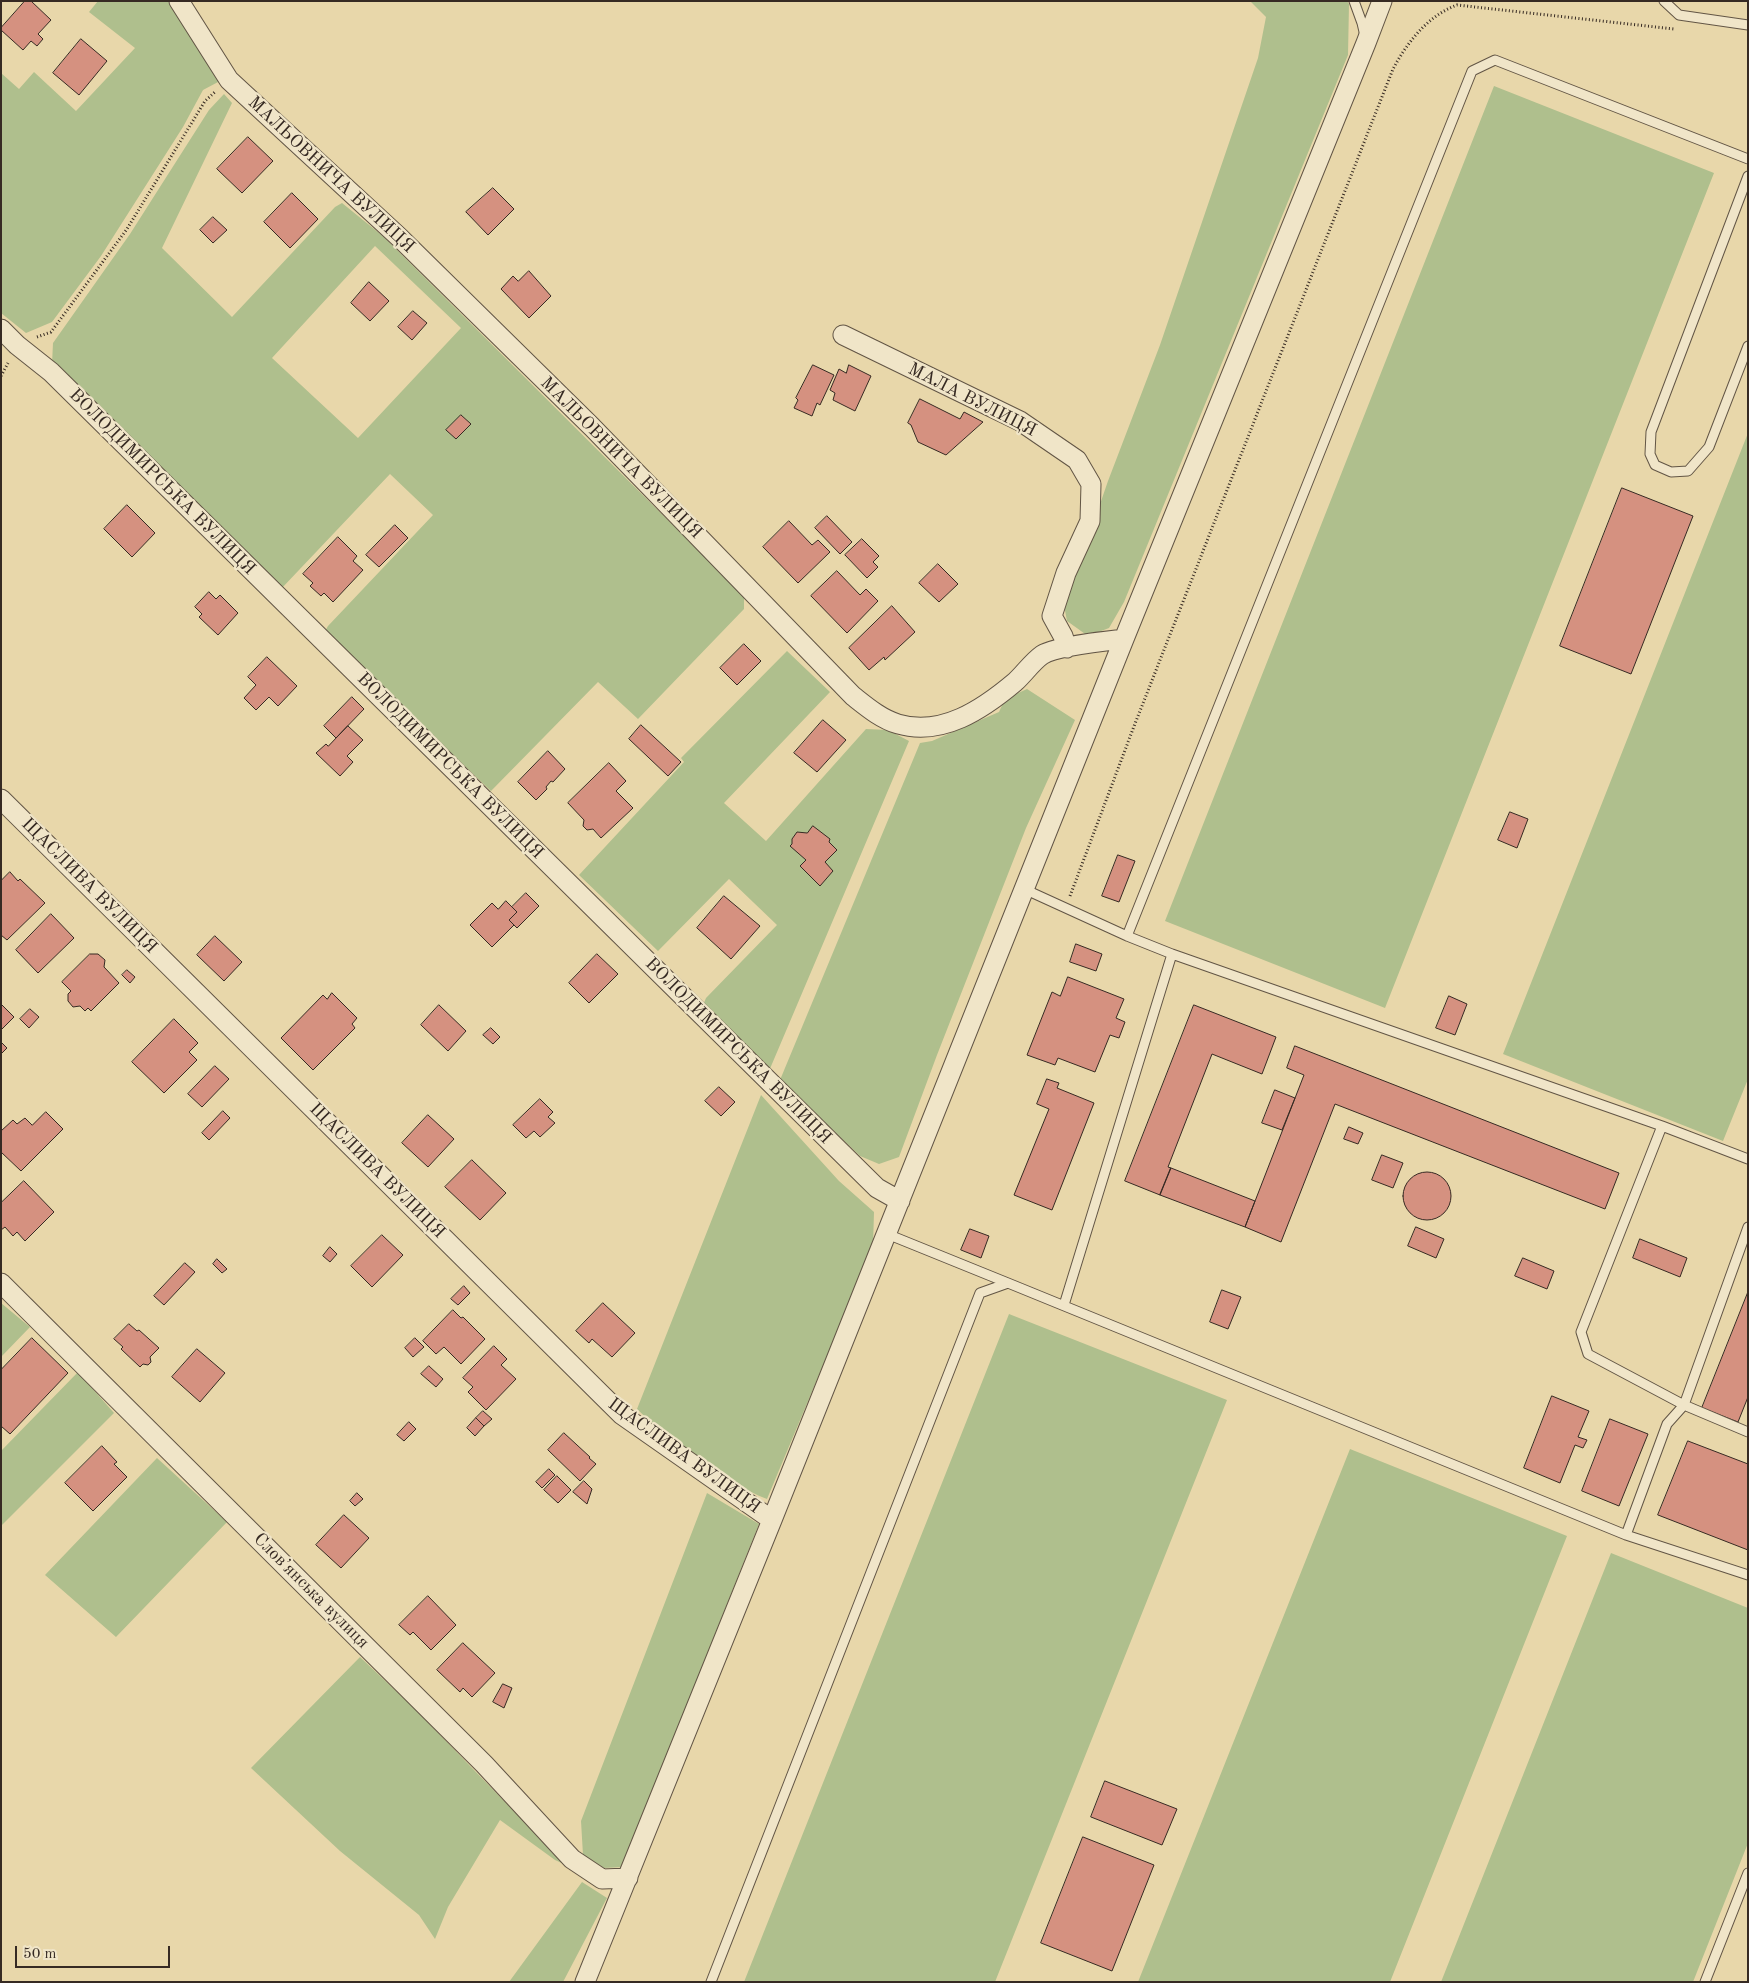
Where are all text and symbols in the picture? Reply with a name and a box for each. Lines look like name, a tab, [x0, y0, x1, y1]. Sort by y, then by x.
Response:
street label: МАЛЬОВНИЧА ВУЛИЦЯ	[243, 92, 419, 258]
street label: МАЛА ВУЛИЦЯ	[904, 358, 1040, 442]
street label: МАЛЬОВНИЧА ВУЛИЦЯ	[536, 373, 706, 543]
street label: ВОЛОДИМИРСЬКА ВУЛИЦЯ	[64, 384, 260, 580]
street label: ВОЛОДИМИРСЬКА ВУЛИЦЯ	[352, 668, 548, 864]
street label: ЩАСЛИВА ВУЛИЦЯ	[17, 814, 161, 958]
street label: ВОЛОДИМИРСЬКА ВУЛИЦЯ	[640, 953, 836, 1149]
street label: ЩАСЛИВА ВУЛИЦЯ	[305, 1099, 449, 1243]
street label: ЩАСЛИВА ВУЛИЦЯ	[604, 1393, 764, 1519]
street label: Словʼянська вулиця	[249, 1529, 373, 1653]
scale bar	[18, 1936, 172, 1968]
text: 50 m	[23, 1947, 57, 1962]

